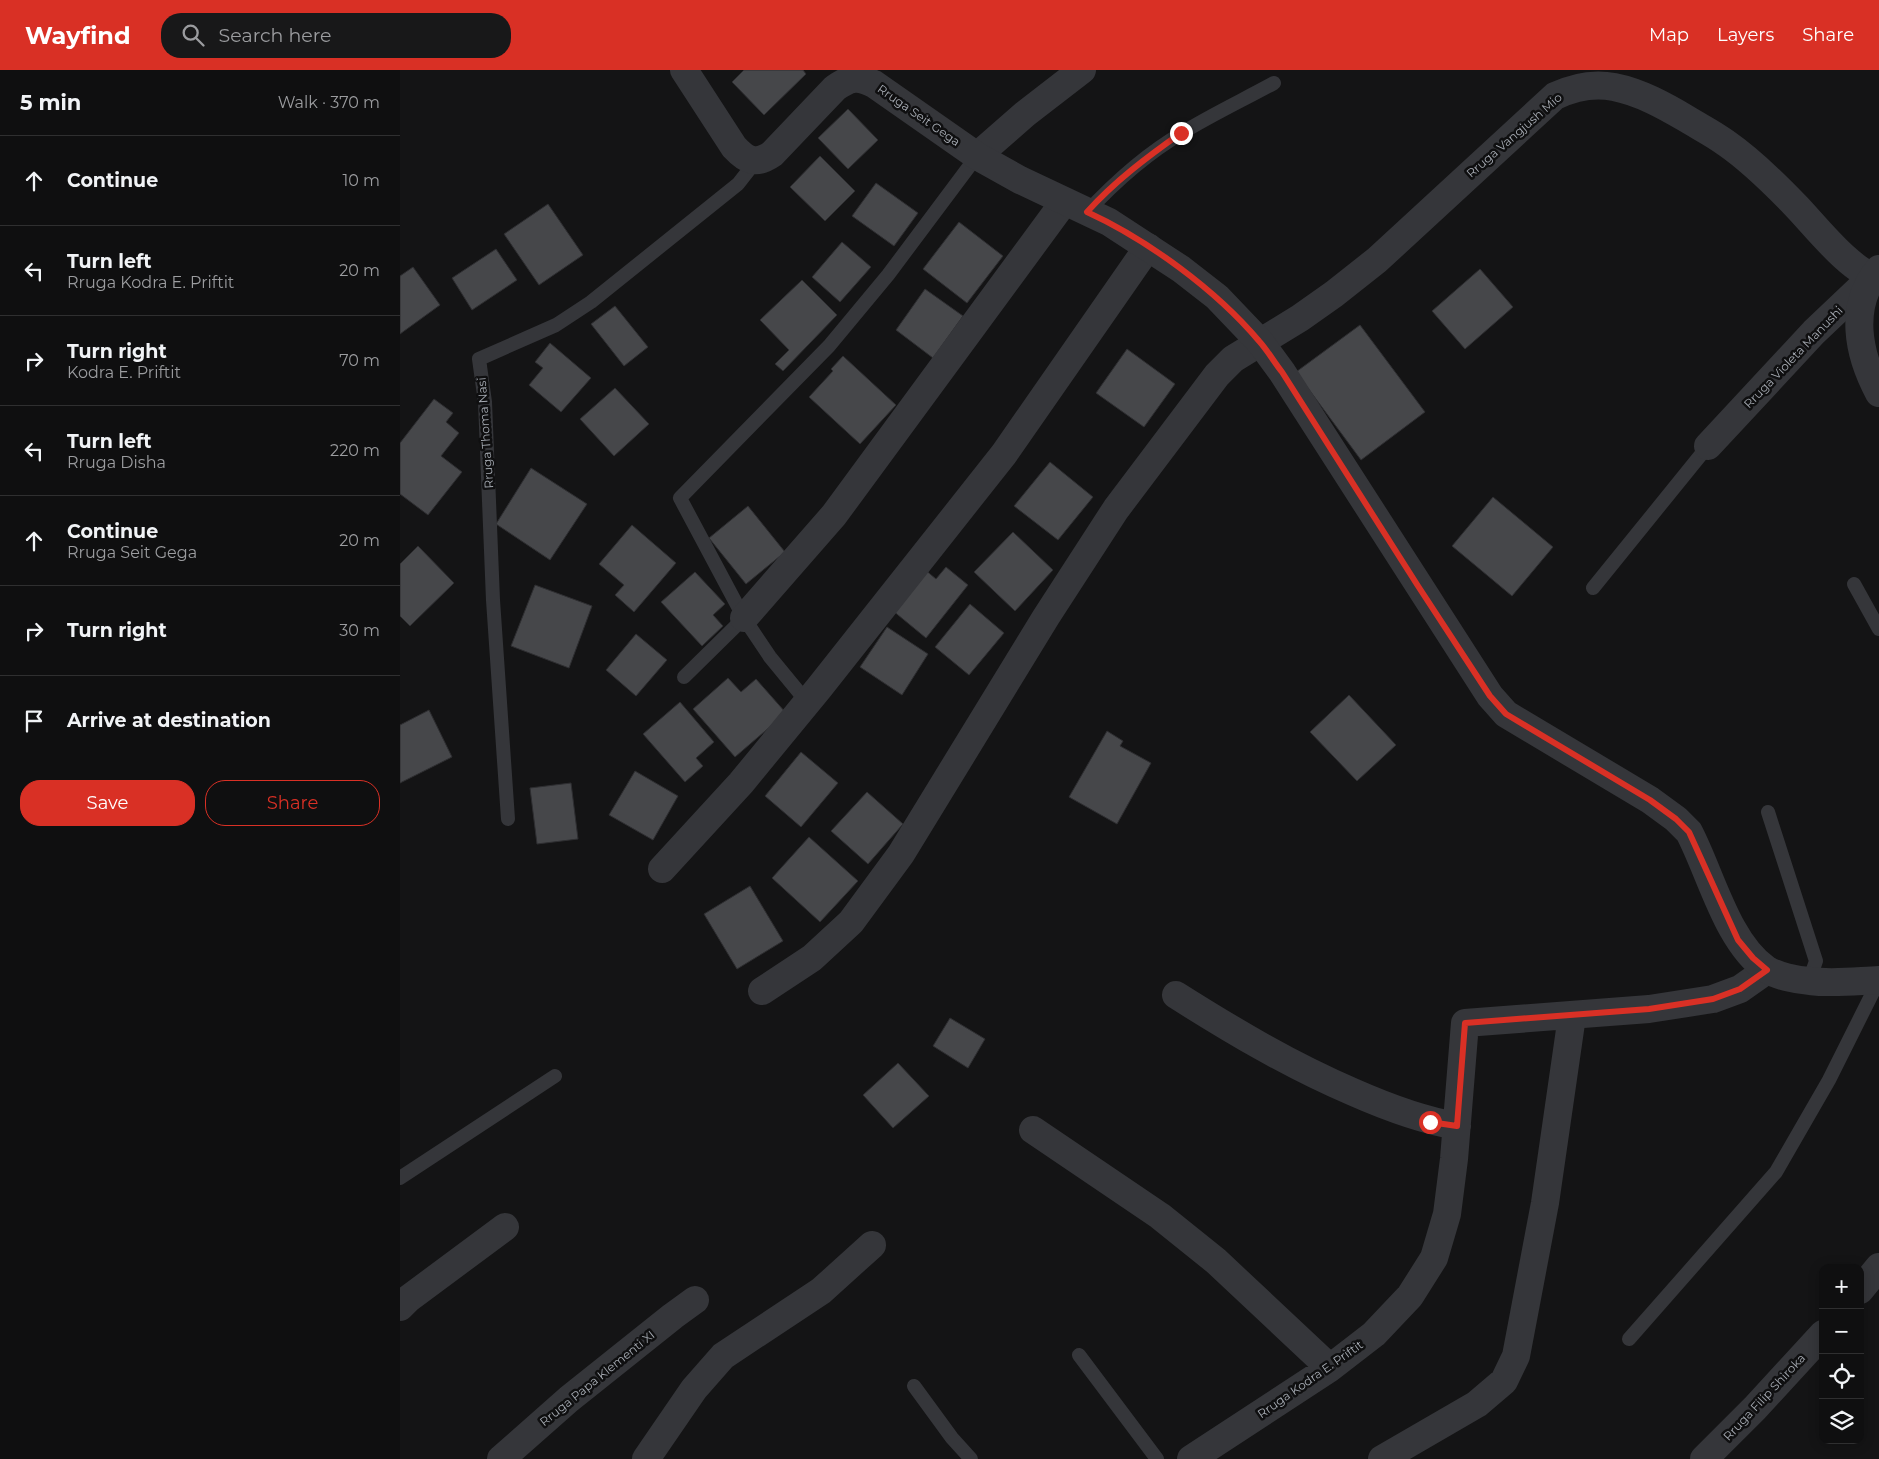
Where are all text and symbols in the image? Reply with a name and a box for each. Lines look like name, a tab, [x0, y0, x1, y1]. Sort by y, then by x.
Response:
search box	[161, 13, 511, 58]
text: Wayfind	[25, 21, 131, 50]
icon: search	[179, 21, 207, 49]
text: Search here	[219, 24, 332, 47]
text: Map	[1649, 24, 1689, 46]
text: Layers	[1717, 24, 1774, 46]
text: Share	[1802, 24, 1854, 46]
street label: Rruga Seit Gega	[875, 81, 963, 149]
street label: Rruga Vangjush Mio	[1463, 89, 1565, 181]
text: 5 min	[20, 90, 81, 115]
text: Walk · 370 m	[278, 93, 380, 112]
route end	[1170, 122, 1193, 145]
icon: ahead	[20, 167, 48, 195]
text: Continue	[67, 169, 158, 192]
text: 10 m	[342, 171, 380, 190]
text: Turn left	[67, 250, 152, 273]
icon: left	[20, 257, 48, 285]
text: 20 m	[339, 261, 380, 280]
text: Rruga Kodra E. Priftit	[67, 273, 234, 292]
street label: Rruga Violeta Manushi	[1740, 303, 1846, 411]
text: Turn right	[67, 340, 167, 363]
icon: right	[20, 347, 48, 375]
text: 70 m	[339, 351, 380, 370]
text: Kodra E. Priftit	[67, 363, 181, 382]
street label: Rruga Thoma Nasi	[474, 377, 496, 489]
text: Turn left	[67, 430, 152, 453]
icon: left	[20, 437, 48, 465]
text: 220 m	[330, 441, 380, 460]
text: Rruga Disha	[67, 453, 166, 472]
text: Continue	[67, 520, 158, 543]
icon: ahead	[20, 527, 48, 555]
text: 20 m	[339, 531, 380, 550]
text: Rruga Seit Gega	[67, 543, 197, 562]
icon: right	[20, 617, 48, 645]
text: Turn right	[67, 619, 167, 642]
text: 30 m	[339, 621, 380, 640]
icon: arrive	[20, 707, 48, 735]
text: Arrive at destination	[67, 709, 271, 732]
button: Save	[20, 780, 195, 826]
button: Share	[205, 780, 380, 826]
route start	[1419, 1111, 1442, 1134]
map controls	[1819, 1264, 1864, 1444]
button: +	[1819, 1264, 1864, 1309]
button: −	[1819, 1309, 1864, 1354]
street label: Rruga Papa Klementi XI	[537, 1327, 657, 1429]
street label: Rruga Kodra E. Priftit	[1254, 1337, 1366, 1421]
street label: Rruga Filip Shiroka	[1720, 1350, 1808, 1444]
button: locate	[1819, 1354, 1864, 1399]
button: layers	[1819, 1399, 1864, 1444]

